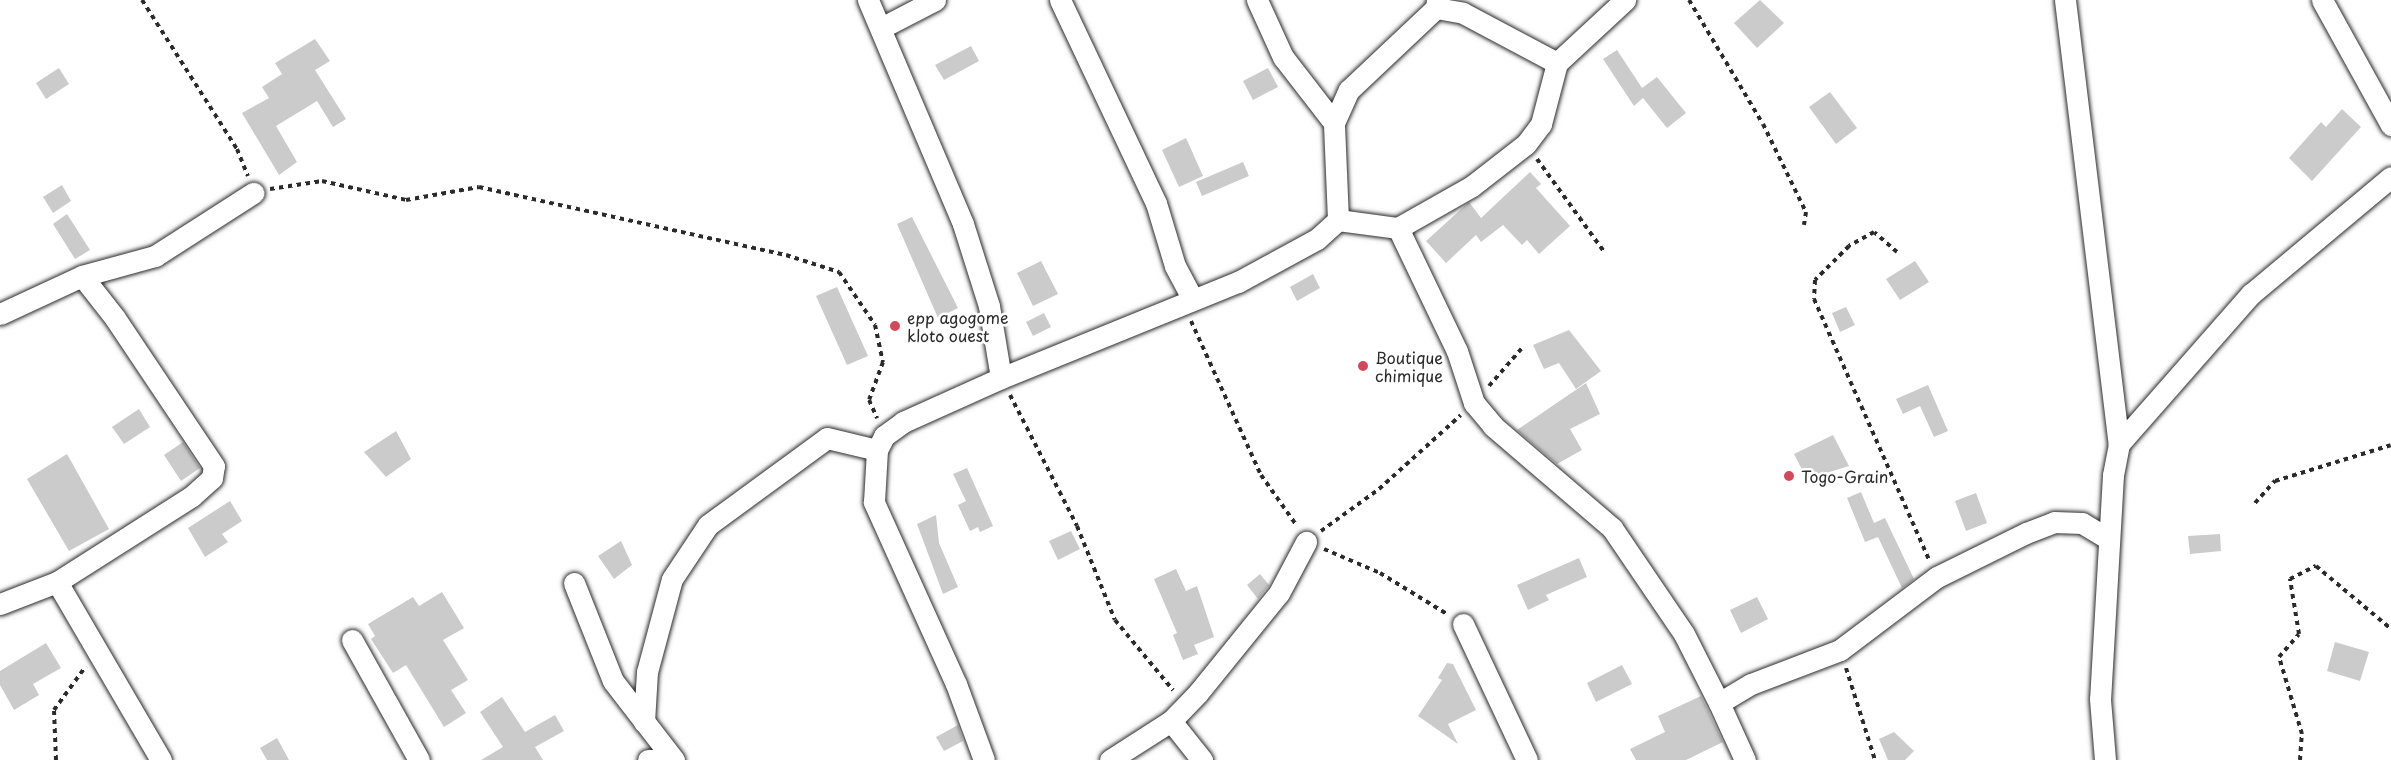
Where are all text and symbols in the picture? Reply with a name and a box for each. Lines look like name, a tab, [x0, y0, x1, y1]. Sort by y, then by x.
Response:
place label: epp agogome kloto ouest	[907, 307, 1009, 345]
marker: epp agogome kloto ouest	[888, 319, 902, 333]
place label: Boutique chimique	[1375, 347, 1443, 385]
marker: Boutique chimique	[1356, 359, 1370, 373]
place label: Togo-Grain	[1801, 466, 1888, 486]
marker: Togo-Grain	[1782, 469, 1796, 483]

